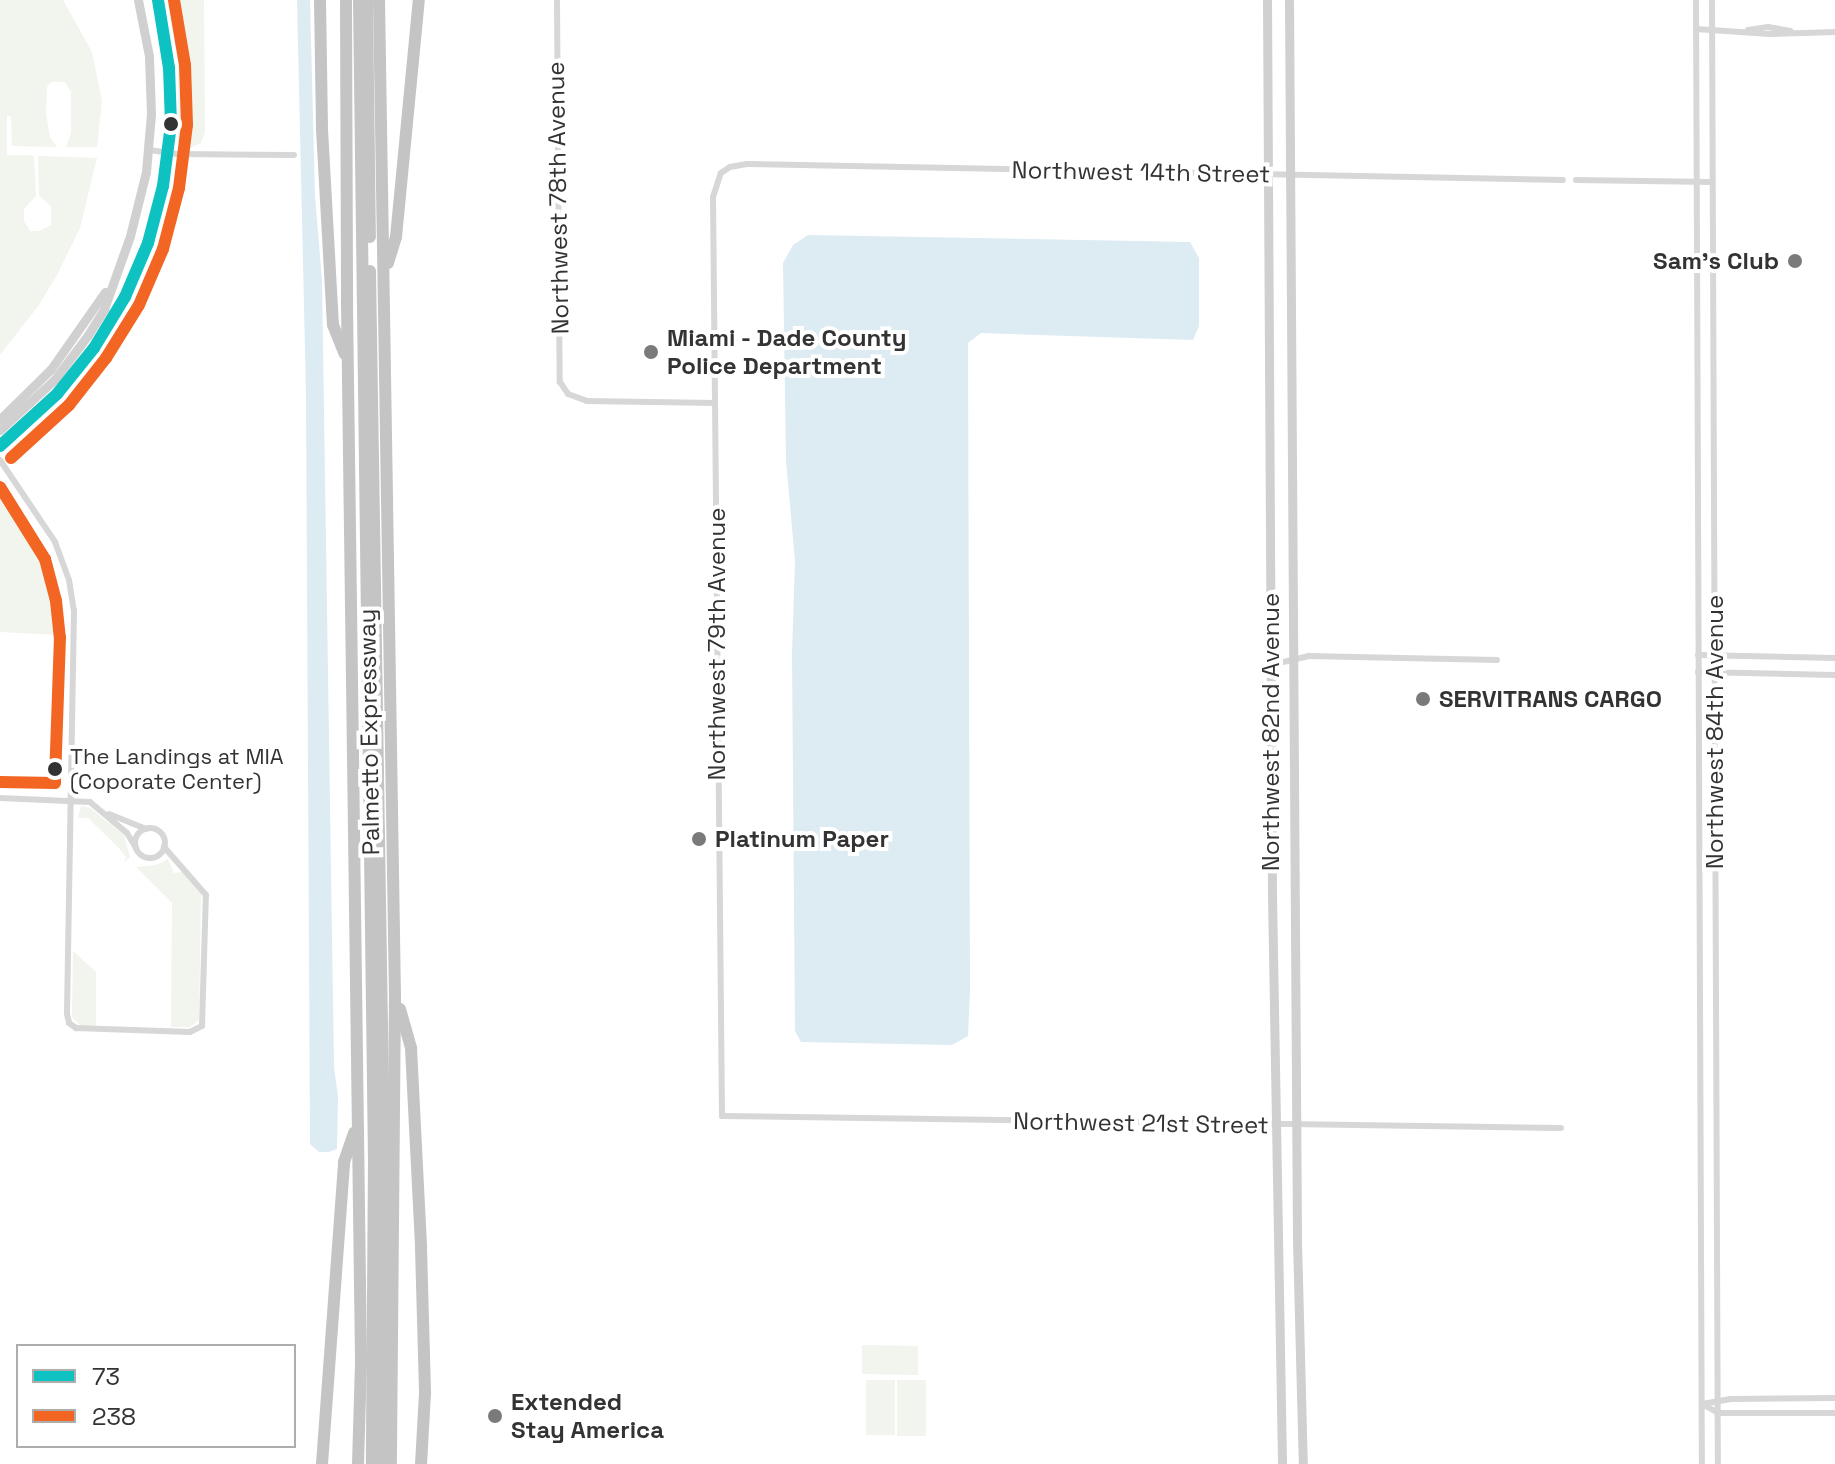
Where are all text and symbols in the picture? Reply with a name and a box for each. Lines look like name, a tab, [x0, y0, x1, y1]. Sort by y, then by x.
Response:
street label: Northwest 78th Avenue	[541, 61, 575, 335]
unlabelled marker	[163, 116, 179, 132]
street label: Northwest 14th Street	[1012, 155, 1270, 189]
place label: Sam's Club	[1653, 247, 1779, 275]
marker: Sam's Club	[1786, 252, 1804, 270]
place label: Miami - Dade County Police Department	[667, 324, 908, 380]
marker: Miami - Dade County Police Department	[642, 343, 660, 361]
street label: Northwest 79th Avenue	[703, 507, 731, 781]
street label: Northwest 82nd Avenue	[1257, 593, 1285, 871]
street label: Northwest 84th Avenue	[1701, 595, 1729, 869]
street label: Palmetto Expressway	[352, 608, 386, 856]
place label: SERVITRANS CARGO	[1439, 685, 1662, 713]
marker: SERVITRANS CARGO	[1414, 690, 1432, 708]
place label: The Landings at MIA (Coporate Center)	[70, 743, 284, 794]
marker: The Landings at MIA (Coporate Center)	[47, 761, 63, 777]
place label: Platinum Paper	[715, 825, 889, 853]
marker: Platinum Paper	[690, 830, 708, 848]
street label: Northwest 21st Street	[1013, 1106, 1269, 1140]
legend	[16, 1344, 296, 1448]
text: 73	[92, 1361, 120, 1392]
place label: Extended Stay America	[511, 1388, 664, 1444]
text: 238	[92, 1401, 136, 1432]
marker: Extended Stay America	[486, 1407, 504, 1425]

